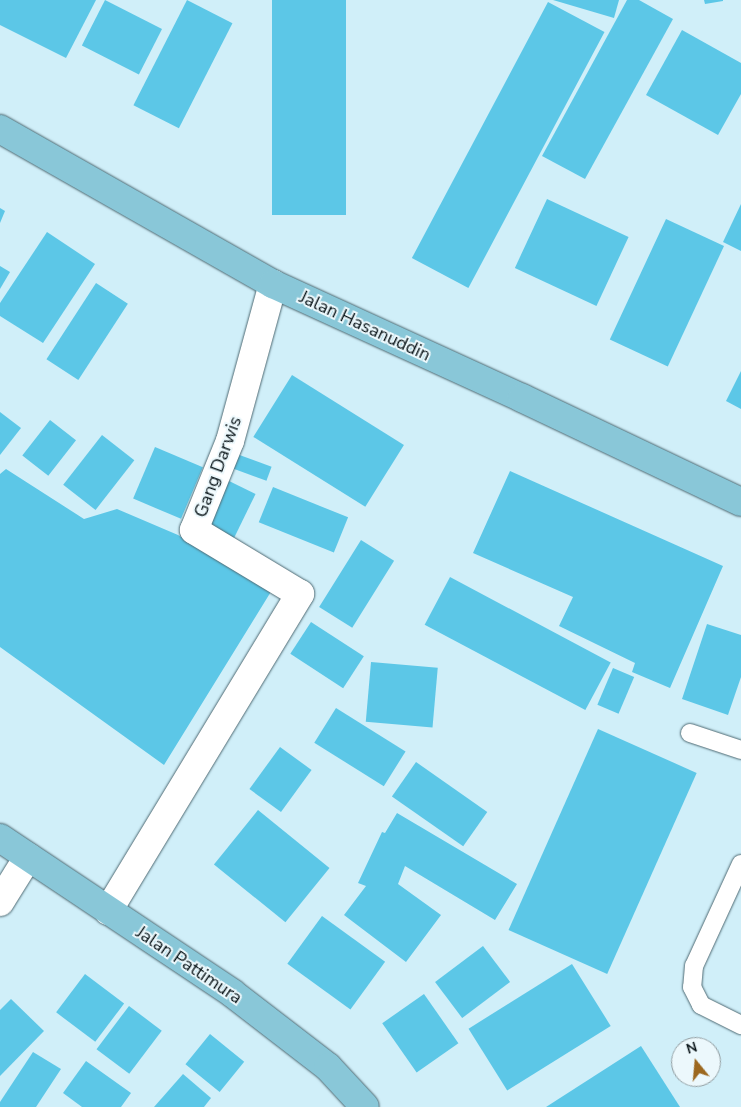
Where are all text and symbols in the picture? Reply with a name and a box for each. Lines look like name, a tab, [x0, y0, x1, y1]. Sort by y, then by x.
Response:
street label: Jalan Hasanuddin	[296, 286, 434, 366]
street label: Gang Darwis	[190, 414, 246, 520]
street label: Jalan Pattimura	[132, 922, 246, 1008]
north arrow	[671, 1037, 721, 1087]
text: N	[684, 1038, 700, 1059]

